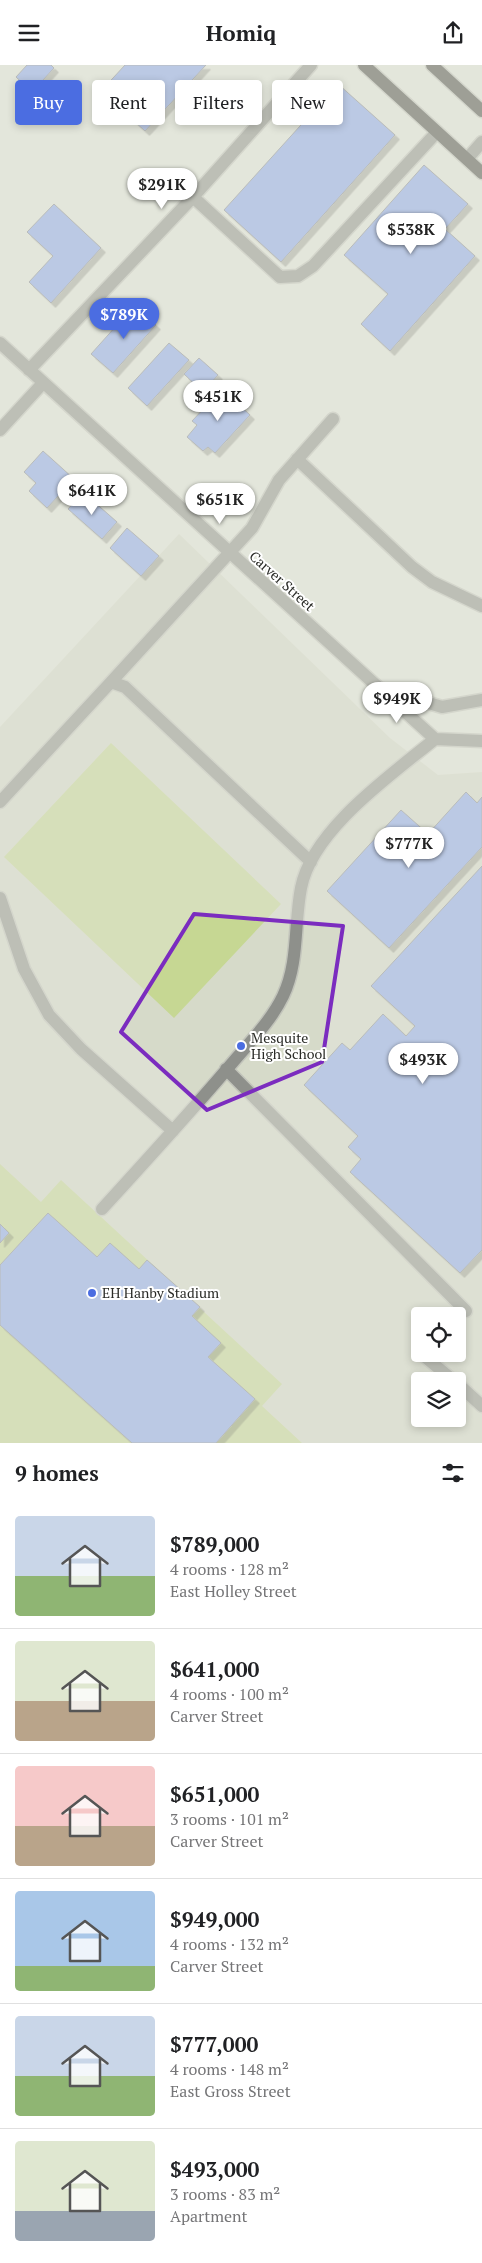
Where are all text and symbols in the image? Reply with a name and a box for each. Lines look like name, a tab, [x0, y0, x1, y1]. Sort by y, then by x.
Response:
text: Homiq	[206, 18, 276, 47]
icon: menu	[15, 19, 43, 47]
icon: share	[439, 19, 467, 47]
chip: Buy	[15, 80, 82, 125]
chip: Rent	[92, 80, 165, 125]
chip: Filters	[175, 80, 262, 125]
chip: New	[272, 80, 343, 125]
pin: $291K	[127, 167, 197, 210]
text: $291K	[138, 173, 186, 195]
pin: $538K	[376, 213, 446, 255]
text: $538K	[387, 218, 435, 240]
pin: $789K	[89, 297, 159, 340]
text: $789K	[100, 303, 148, 325]
pin: $451K	[183, 379, 253, 422]
text: $451K	[194, 385, 242, 407]
pin: $641K	[57, 473, 127, 516]
text: $641K	[68, 479, 116, 501]
pin: $651K	[185, 483, 255, 525]
text: $651K	[196, 488, 244, 510]
street label: Carver Street	[246, 546, 320, 616]
pin: $949K	[362, 681, 432, 724]
text: $949K	[373, 687, 421, 709]
pin: $777K	[374, 827, 444, 869]
text: $777K	[385, 832, 433, 854]
place label: Mesquite High School	[251, 1028, 326, 1063]
marker: Mesquite High School	[235, 1040, 247, 1052]
pin: $493K	[388, 1043, 458, 1085]
text: $493K	[399, 1048, 447, 1070]
place label: EH Hanby Stadium	[102, 1283, 219, 1302]
marker: EH Hanby Stadium	[86, 1287, 98, 1299]
map controls	[411, 1307, 466, 1427]
button: locate	[411, 1307, 466, 1362]
button: layers	[411, 1372, 466, 1427]
text: 9 homes	[15, 1459, 99, 1487]
icon: filters	[439, 1459, 467, 1487]
text: $789,000	[170, 1530, 259, 1558]
icon: home	[55, 1536, 115, 1596]
text: 4 rooms · 128 m²	[170, 1558, 289, 1580]
text: East Holley Street	[170, 1580, 297, 1602]
text: $641,000	[170, 1655, 259, 1683]
icon: home	[55, 1661, 115, 1721]
text: 4 rooms · 100 m²	[170, 1683, 289, 1705]
text: Carver Street	[170, 1705, 263, 1727]
text: $651,000	[170, 1780, 259, 1808]
icon: home	[55, 1786, 115, 1846]
text: 3 rooms · 101 m²	[170, 1808, 289, 1830]
text: Carver Street	[170, 1830, 263, 1852]
text: $949,000	[170, 1905, 259, 1933]
icon: home	[55, 1911, 115, 1971]
text: 4 rooms · 132 m²	[170, 1933, 289, 1955]
text: Carver Street	[170, 1955, 263, 1977]
text: $777,000	[170, 2030, 258, 2058]
icon: home	[55, 2036, 115, 2096]
text: 4 rooms · 148 m²	[170, 2058, 289, 2080]
text: East Gross Street	[170, 2080, 291, 2102]
text: $493,000	[170, 2155, 259, 2183]
icon: home	[55, 2161, 115, 2221]
text: 3 rooms · 83 m²	[170, 2183, 280, 2205]
text: Apartment	[170, 2205, 247, 2227]

